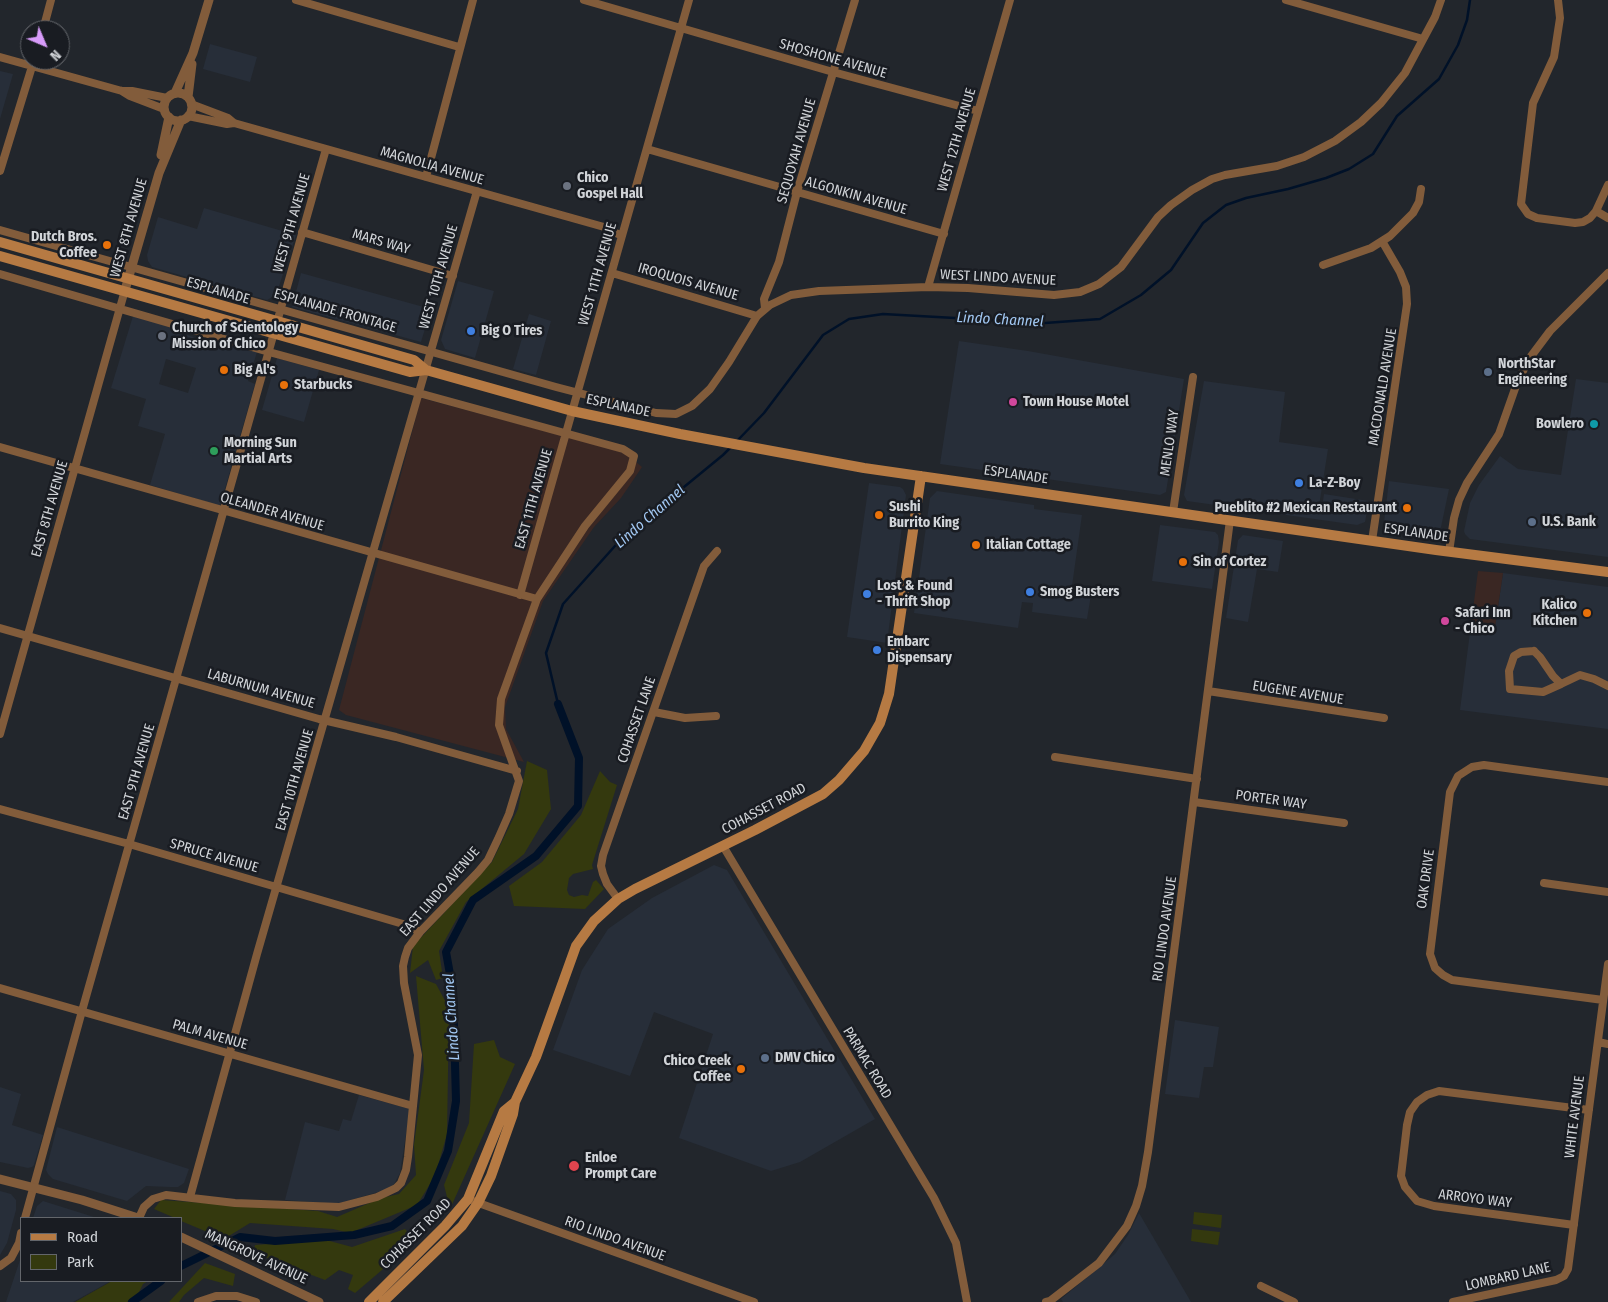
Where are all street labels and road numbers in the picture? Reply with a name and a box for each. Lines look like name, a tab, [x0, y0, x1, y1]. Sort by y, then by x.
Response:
street label: SHOSHONE AVENUE	[777, 36, 889, 82]
street label: WEST 12TH AVENUE	[934, 86, 980, 194]
street label: SEQUOYAH AVENUE	[774, 97, 820, 205]
street label: MAGNOLIA AVENUE	[378, 143, 486, 189]
street label: WEST 9TH AVENUE	[270, 172, 314, 274]
street label: ALGONKIN AVENUE	[803, 173, 909, 219]
street label: WEST 8TH AVENUE	[107, 176, 151, 280]
street label: WEST 11TH AVENUE	[575, 221, 621, 327]
street label: WEST 10TH AVENUE	[416, 223, 462, 331]
street label: MARS WAY	[350, 226, 412, 258]
street label: IROQUOIS AVENUE	[636, 260, 740, 304]
street label: WEST LINDO AVENUE	[940, 267, 1056, 289]
street label: ESPLANADE	[185, 274, 251, 308]
street label: ESPLANADE FRONTAGE	[272, 285, 398, 337]
street label: MACDONALD AVENUE	[1365, 327, 1401, 447]
street label: ESPLANADE	[585, 391, 651, 421]
street label: MENLO WAY	[1157, 409, 1183, 477]
street label: EAST 11TH AVENUE	[512, 447, 556, 551]
street label: EAST 8TH AVENUE	[28, 459, 72, 559]
street label: ESPLANADE	[983, 462, 1049, 488]
street label: OLEANDER AVENUE	[218, 489, 326, 535]
street label: ESPLANADE	[1383, 520, 1449, 546]
street label: LABURNUM AVENUE	[205, 666, 317, 712]
street label: COHASSET LANE	[614, 675, 660, 765]
street label: EUGENE AVENUE	[1251, 678, 1345, 708]
street label: EAST 9TH AVENUE	[115, 722, 159, 822]
street label: EAST 10TH AVENUE	[272, 727, 318, 833]
street label: COHASSET ROAD	[719, 780, 809, 838]
street label: PORTER WAY	[1234, 787, 1308, 813]
street label: SPRUCE AVENUE	[168, 835, 260, 877]
street label: EAST LINDO AVENUE	[397, 844, 483, 940]
street label: OAK DRIVE	[1414, 848, 1438, 910]
street label: RIO LINDO AVENUE	[1149, 875, 1181, 983]
street label: PALM AVENUE	[171, 1016, 249, 1054]
street label: PARMAC ROAD	[839, 1024, 895, 1102]
street label: WHITE AVENUE	[1562, 1075, 1588, 1159]
street label: ARROYO WAY	[1437, 1186, 1513, 1212]
street label: COHASSET ROAD	[377, 1195, 455, 1273]
street label: RIO LINDO AVENUE	[562, 1213, 668, 1265]
street label: MANGROVE AVENUE	[202, 1226, 310, 1288]
street label: LOMBARD LANE	[1464, 1259, 1552, 1295]

